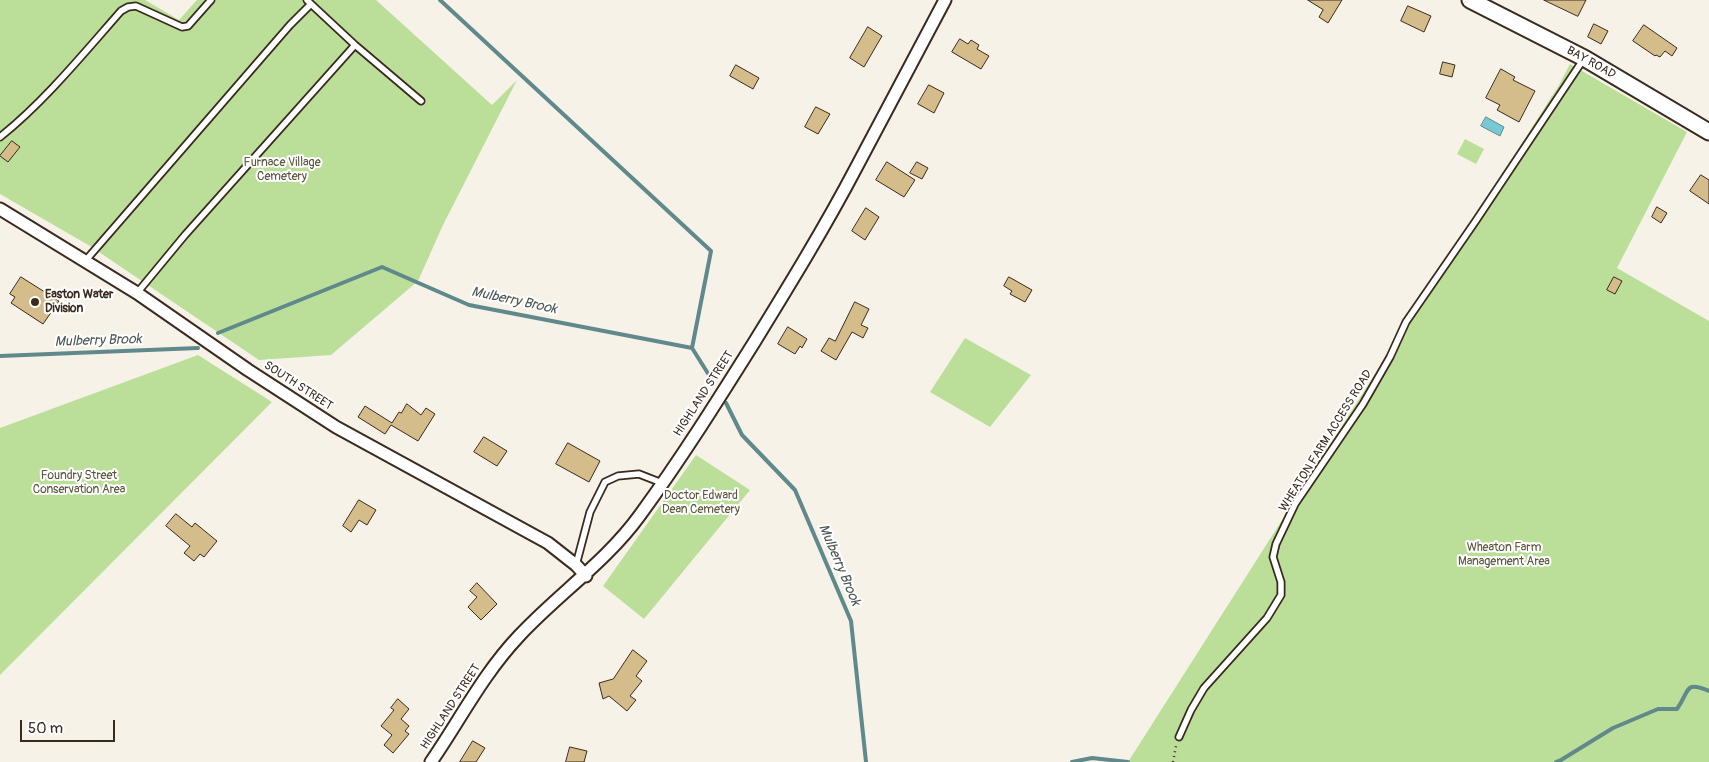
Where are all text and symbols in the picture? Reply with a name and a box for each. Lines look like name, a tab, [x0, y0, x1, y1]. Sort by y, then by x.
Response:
street label: BAY ROAD	[1564, 44, 1618, 82]
park label: Furnace Village Cemetery	[243, 156, 321, 184]
water label: Mulberry Brook	[470, 284, 558, 318]
place label: Easton Water Division	[45, 288, 113, 316]
marker: Easton Water Division	[29, 296, 41, 308]
water label: Mulberry Brook	[54, 331, 142, 351]
street label: HIGHLAND STREET	[671, 349, 737, 439]
street label: SOUTH STREET	[261, 358, 335, 414]
street label: WHEATON FARM ACCESS ROAD	[1276, 367, 1376, 515]
park label: Foundry Street Conservation Area	[33, 469, 125, 497]
park label: Doctor Edward Dean Cemetery	[662, 489, 740, 517]
water label: Mulberry Brook	[814, 522, 864, 608]
park label: Wheaton Farm Management Area	[1458, 541, 1550, 569]
street label: HIGHLAND STREET	[418, 662, 484, 752]
scale bar	[22, 710, 118, 742]
text: 50 m	[28, 719, 63, 738]

